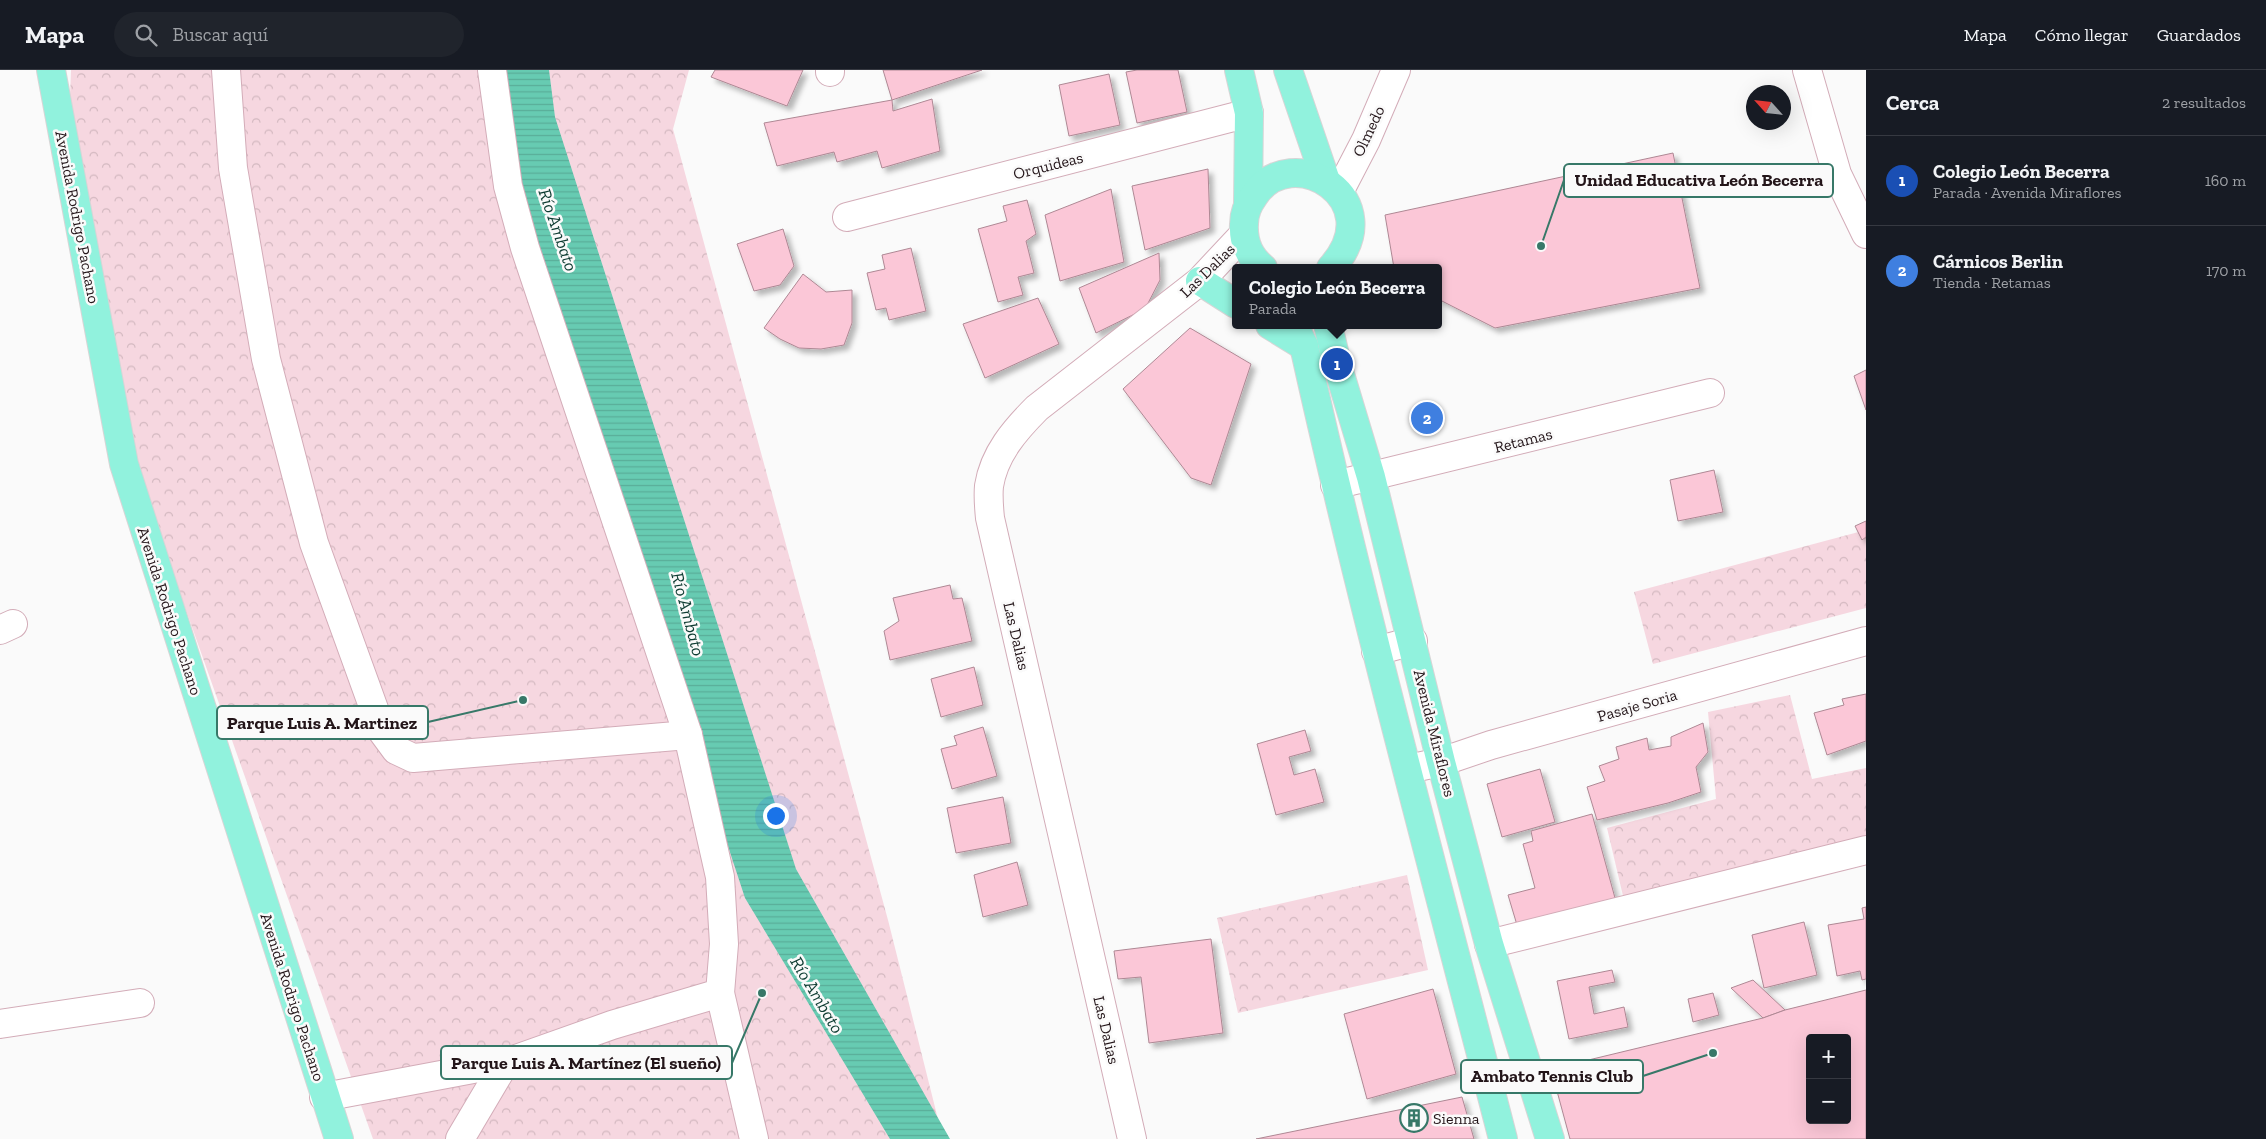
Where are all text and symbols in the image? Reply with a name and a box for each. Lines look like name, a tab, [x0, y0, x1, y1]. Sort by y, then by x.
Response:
search box	[114, 12, 464, 57]
text: Mapa	[25, 20, 84, 49]
icon: search	[132, 21, 160, 49]
text: Buscar aquí	[172, 23, 268, 46]
text: Mapa	[1964, 24, 2007, 46]
text: Cómo llegar	[2035, 24, 2129, 46]
text: Guardados	[2157, 24, 2241, 46]
north arrow	[1746, 85, 1791, 130]
text: Cerca	[1886, 90, 1939, 115]
text: 2 resultados	[2162, 93, 2246, 112]
street label: Olmedo	[1348, 103, 1388, 160]
street label: Avenida Rodrigo Pachano	[51, 129, 104, 305]
street label: Orquideas	[1011, 148, 1085, 183]
text: Colegio León Becerra	[1933, 160, 2110, 183]
callout: Unidad Educativa León Becerra	[1564, 164, 1833, 197]
text: Unidad Educativa León Becerra	[1575, 169, 1823, 191]
text: 1	[1899, 171, 1905, 190]
text: 160 m	[2205, 171, 2246, 190]
text: Parada · Avenida Miraflores	[1933, 183, 2121, 202]
water label: Río Ambato	[534, 186, 582, 274]
street label: Las Dalias	[1176, 239, 1239, 301]
text: Cárnicos Berlin	[1933, 250, 2063, 273]
text: 2	[1898, 261, 1906, 280]
text: 170 m	[2206, 261, 2246, 280]
popup	[1232, 264, 1442, 329]
text: Tienda · Retamas	[1933, 273, 2051, 292]
text: Colegio León Becerra	[1249, 276, 1425, 299]
text: Parada	[1249, 299, 1296, 318]
pin: 1	[1321, 345, 1353, 383]
pin: 2	[1411, 399, 1443, 437]
street label: Retamas	[1492, 424, 1554, 457]
street label: Avenida Rodrigo Pachano	[133, 525, 206, 698]
water label: Río Ambato	[666, 570, 710, 658]
street label: Las Dalias	[999, 600, 1034, 672]
street label: Avenida Miraflores	[1410, 668, 1460, 799]
street label: Pasaje Soria	[1595, 685, 1680, 726]
callout: Parque Luis A. Martinez	[217, 706, 428, 739]
text: Parque Luis A. Martinez	[227, 712, 418, 734]
your location	[763, 803, 789, 829]
street label: Avenida Rodrigo Pachano	[256, 911, 329, 1084]
water label: Río Ambato	[785, 953, 849, 1037]
street label: Las Dalias	[1089, 994, 1124, 1066]
map controls	[1806, 1034, 1851, 1124]
button: +	[1806, 1034, 1851, 1079]
callout: Parque Luis A. Martínez (El sueño)	[441, 1046, 732, 1079]
text: Parque Luis A. Martínez (El sueño)	[451, 1052, 721, 1074]
callout: Ambato Tennis Club	[1461, 1060, 1643, 1093]
text: Ambato Tennis Club	[1471, 1065, 1633, 1087]
button: −	[1806, 1079, 1851, 1124]
building icon: Sienna	[1399, 1103, 1429, 1133]
place label: Sienna	[1433, 1109, 1480, 1128]

